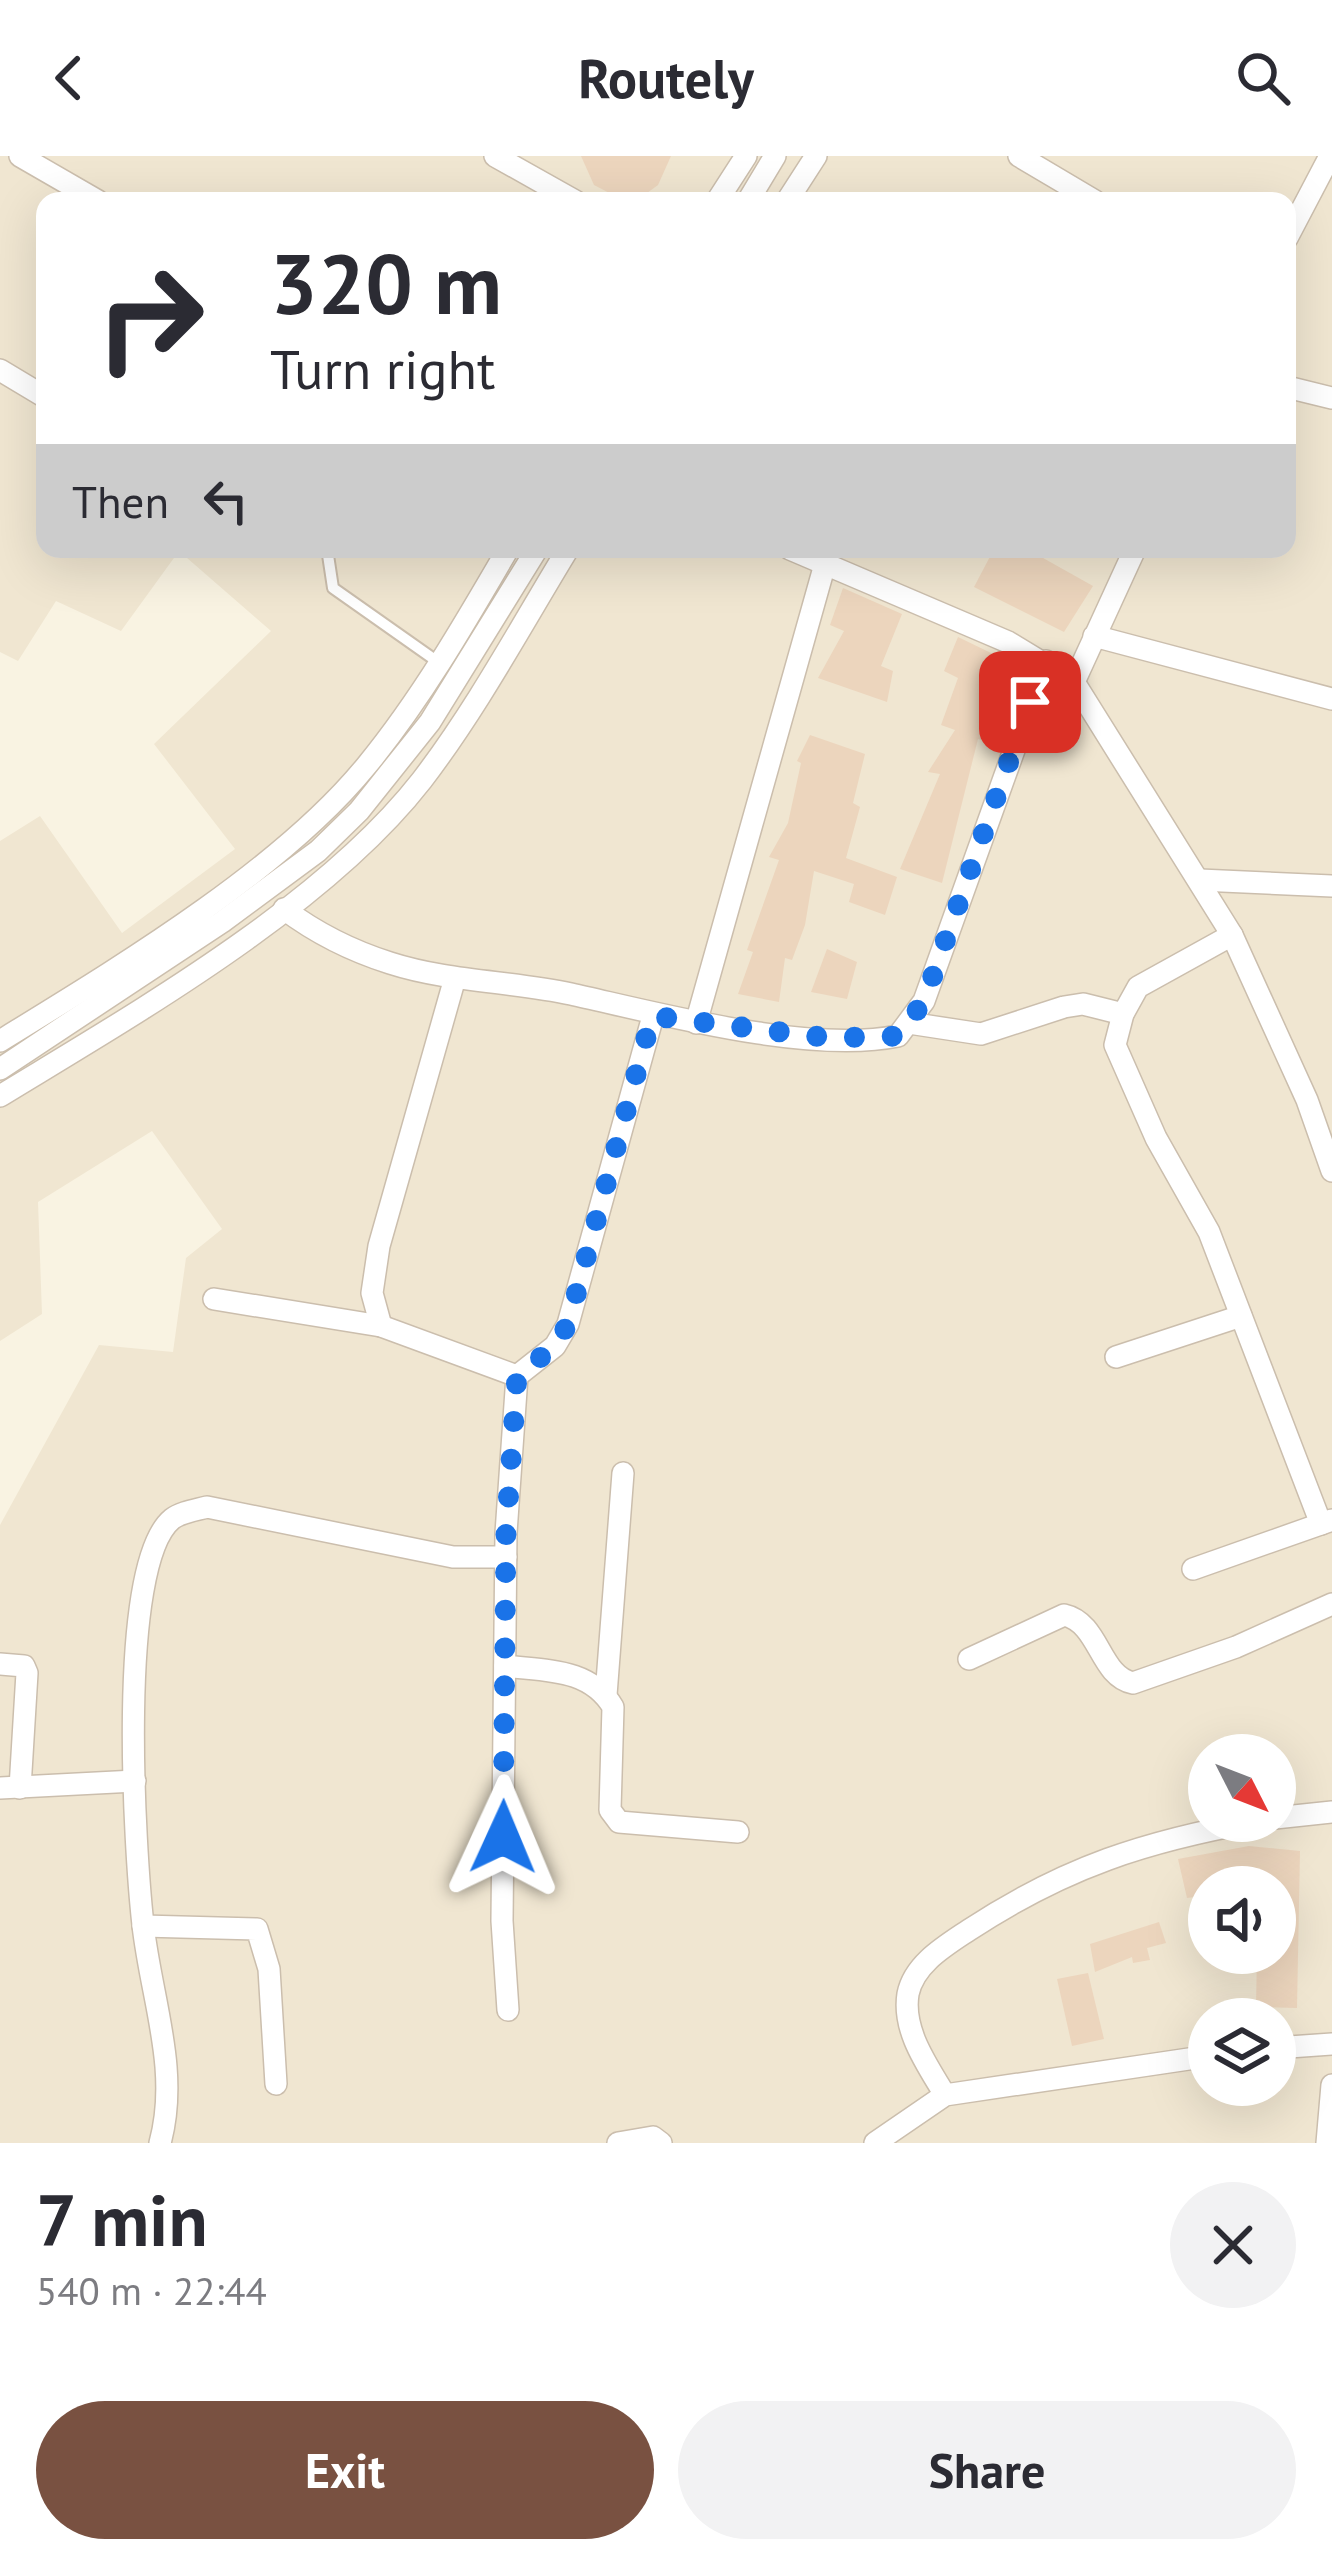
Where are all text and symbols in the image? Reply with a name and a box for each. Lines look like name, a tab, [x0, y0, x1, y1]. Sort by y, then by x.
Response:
text: Routely	[578, 43, 754, 113]
icon: back	[36, 45, 102, 111]
icon: search	[1230, 45, 1296, 111]
text: 320 m	[270, 228, 502, 337]
icon: right	[72, 240, 228, 396]
text: Turn right	[270, 334, 495, 404]
icon: left	[193, 468, 259, 534]
text: Then	[72, 472, 169, 530]
pin	[979, 651, 1081, 753]
icon: arrive	[997, 669, 1063, 735]
north arrow	[1188, 1734, 1296, 1842]
map controls	[1188, 1734, 1296, 2106]
position arrow	[440, 1774, 566, 1900]
button: sound	[1188, 1866, 1296, 1974]
button: layers	[1188, 1998, 1296, 2106]
text: 7 min	[36, 2173, 208, 2266]
button: close	[1170, 2182, 1296, 2308]
text: 540 m · 22:44	[36, 2265, 267, 2316]
button: Exit	[36, 2401, 654, 2539]
button: Share	[678, 2401, 1296, 2539]

